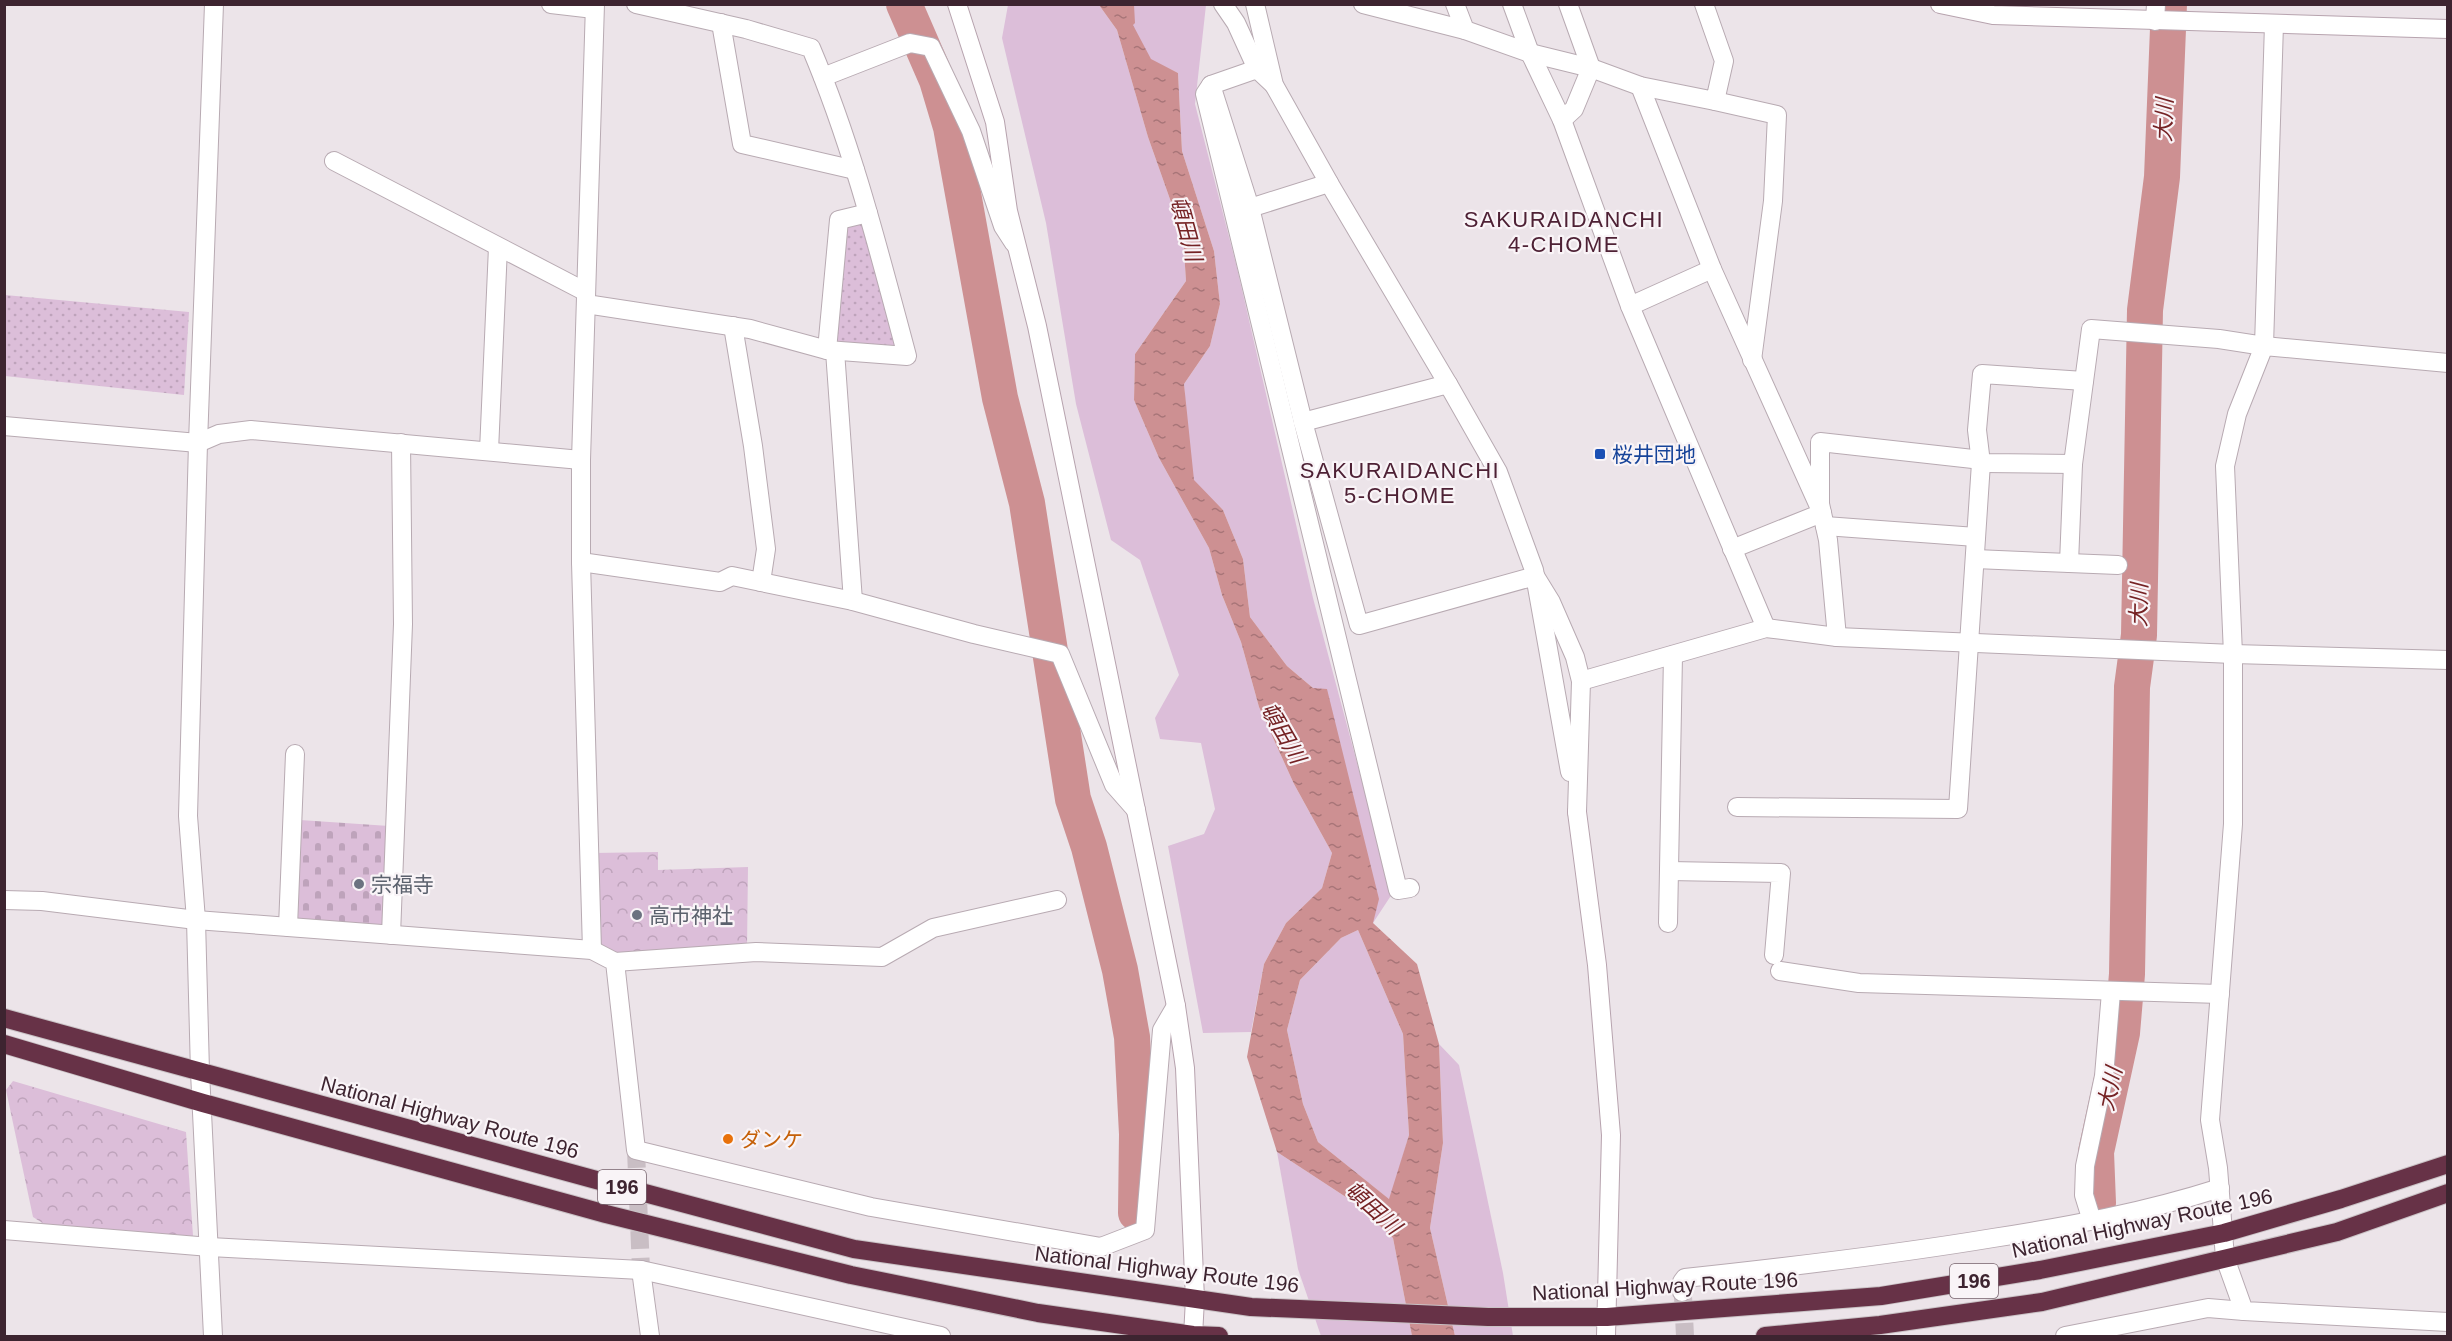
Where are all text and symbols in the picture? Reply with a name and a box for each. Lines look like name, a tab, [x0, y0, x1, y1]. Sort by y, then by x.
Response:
water label: 大川	[2151, 96, 2177, 142]
water label: 頓田川	[1165, 194, 1207, 266]
district label: SAKURAIDANCHI 4-CHOME	[1464, 207, 1664, 257]
place label: 桜井団地	[1612, 443, 1696, 466]
marker: 桜井団地	[1593, 447, 1607, 461]
district label: SAKURAIDANCHI 5-CHOME	[1300, 458, 1500, 508]
water label: 大川	[2126, 581, 2152, 627]
water label: 頓田川	[1256, 698, 1311, 770]
place label: 宗福寺	[371, 873, 434, 896]
marker: 宗福寺	[352, 877, 366, 891]
place label: 高市神社	[649, 904, 733, 927]
marker: 高市神社	[630, 908, 644, 922]
water label: 大川	[2093, 1063, 2127, 1113]
street label: National Highway Route 196	[318, 1071, 582, 1163]
place label: ダンケ	[740, 1128, 803, 1151]
marker: ダンケ	[721, 1132, 735, 1146]
road number: 196	[598, 1170, 646, 1204]
water label: 頓田川	[1340, 1177, 1407, 1241]
street label: National Highway Route 196	[2009, 1184, 2275, 1262]
street label: National Highway Route 196	[1034, 1241, 1300, 1297]
road number: 196	[1950, 1264, 1998, 1298]
street label: National Highway Route 196	[1531, 1268, 1799, 1304]

